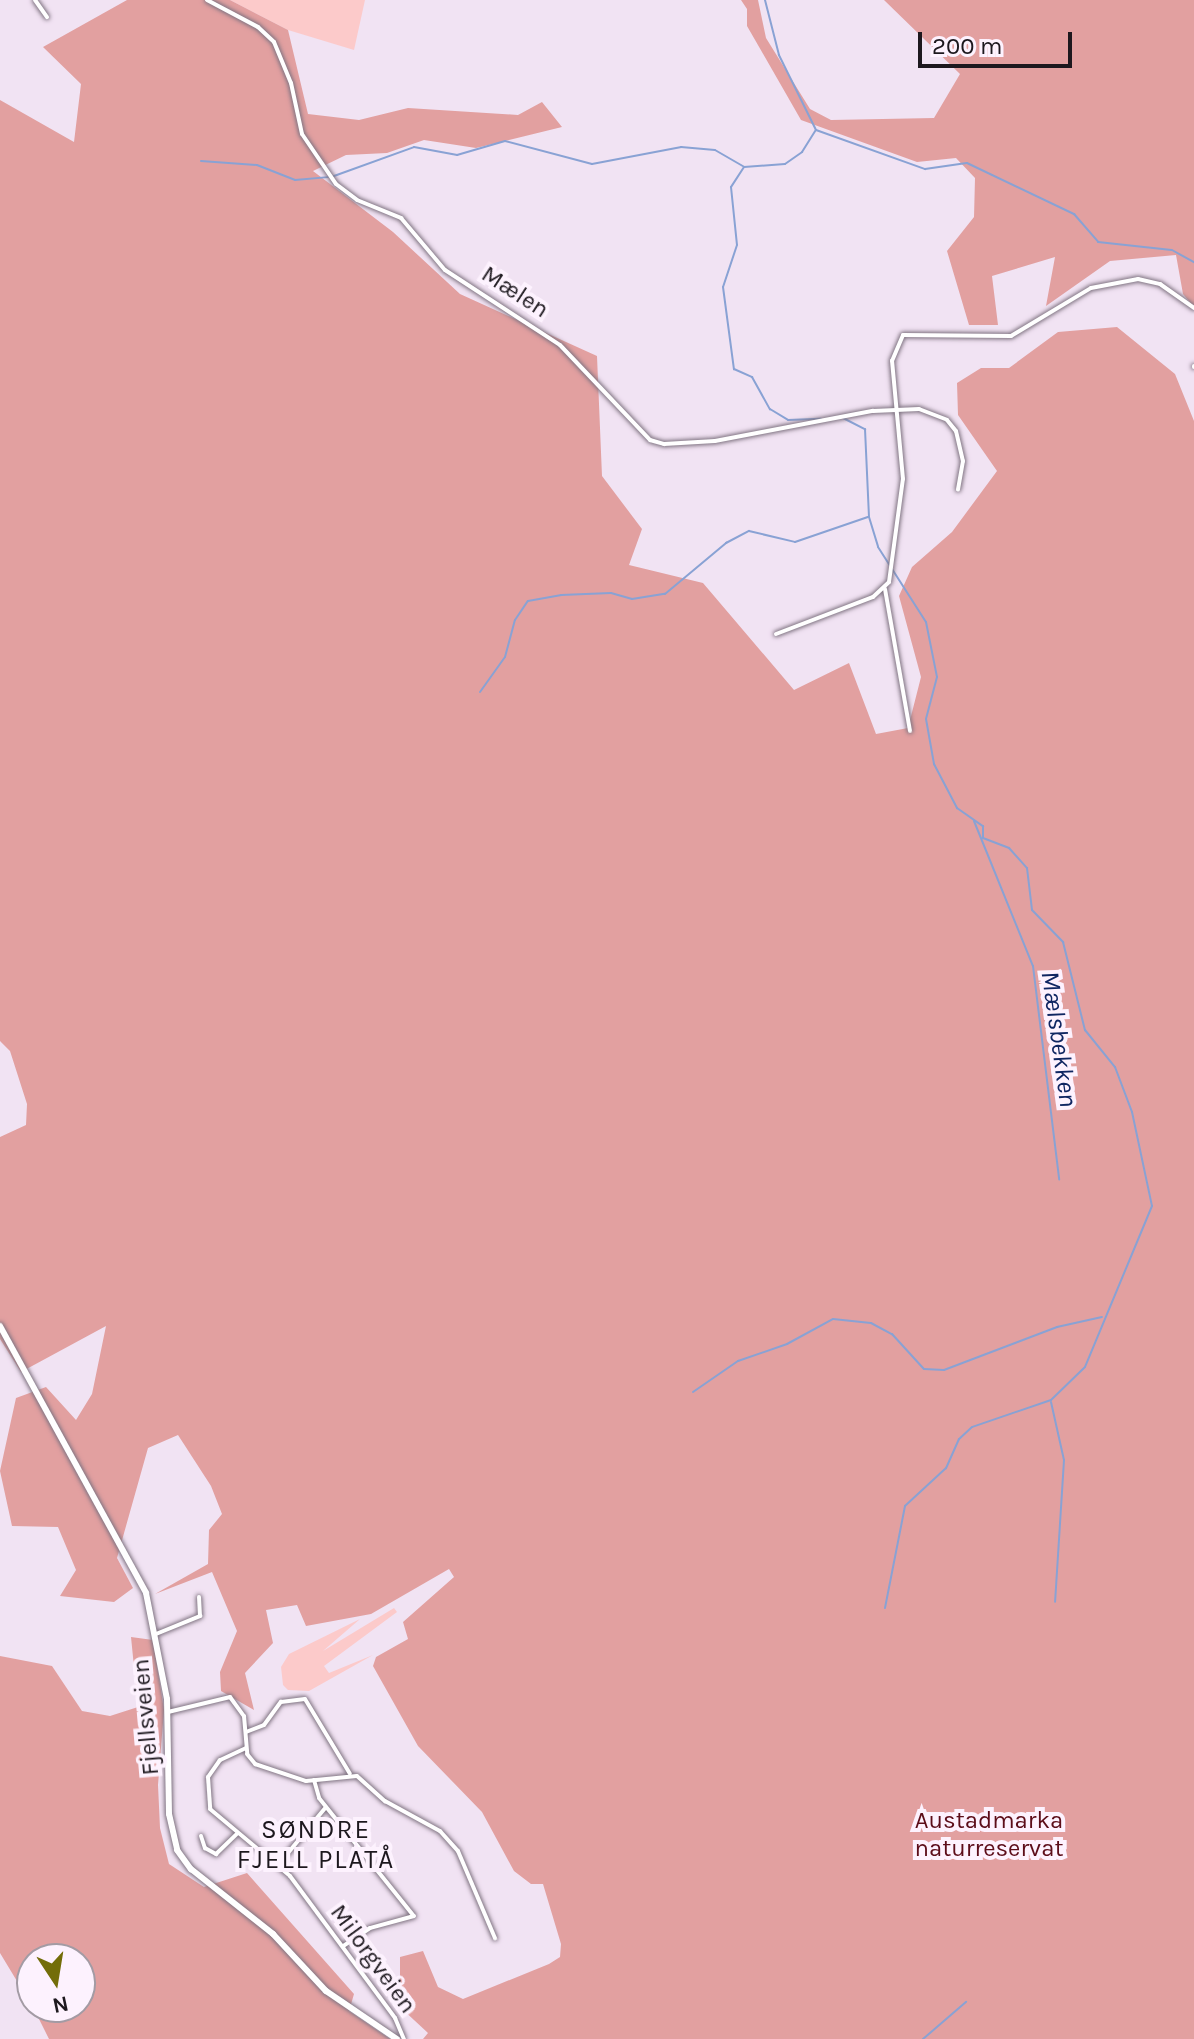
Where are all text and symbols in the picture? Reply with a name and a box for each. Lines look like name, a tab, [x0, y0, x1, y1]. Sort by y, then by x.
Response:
scale bar	[922, 16, 1076, 66]
text: 200 m	[932, 32, 1003, 60]
street label: Mælen	[476, 260, 554, 324]
water label: Mælsbekken	[1034, 969, 1084, 1109]
street label: Fjellsveien	[127, 1658, 165, 1776]
park label: Austadmarka naturreservat	[915, 1807, 1063, 1863]
district label: SØNDRE FJELL PLATÅ	[237, 1814, 395, 1876]
street label: Milorgveien	[324, 1899, 422, 2019]
north arrow	[16, 1943, 96, 2023]
text: N	[50, 1990, 71, 2019]

